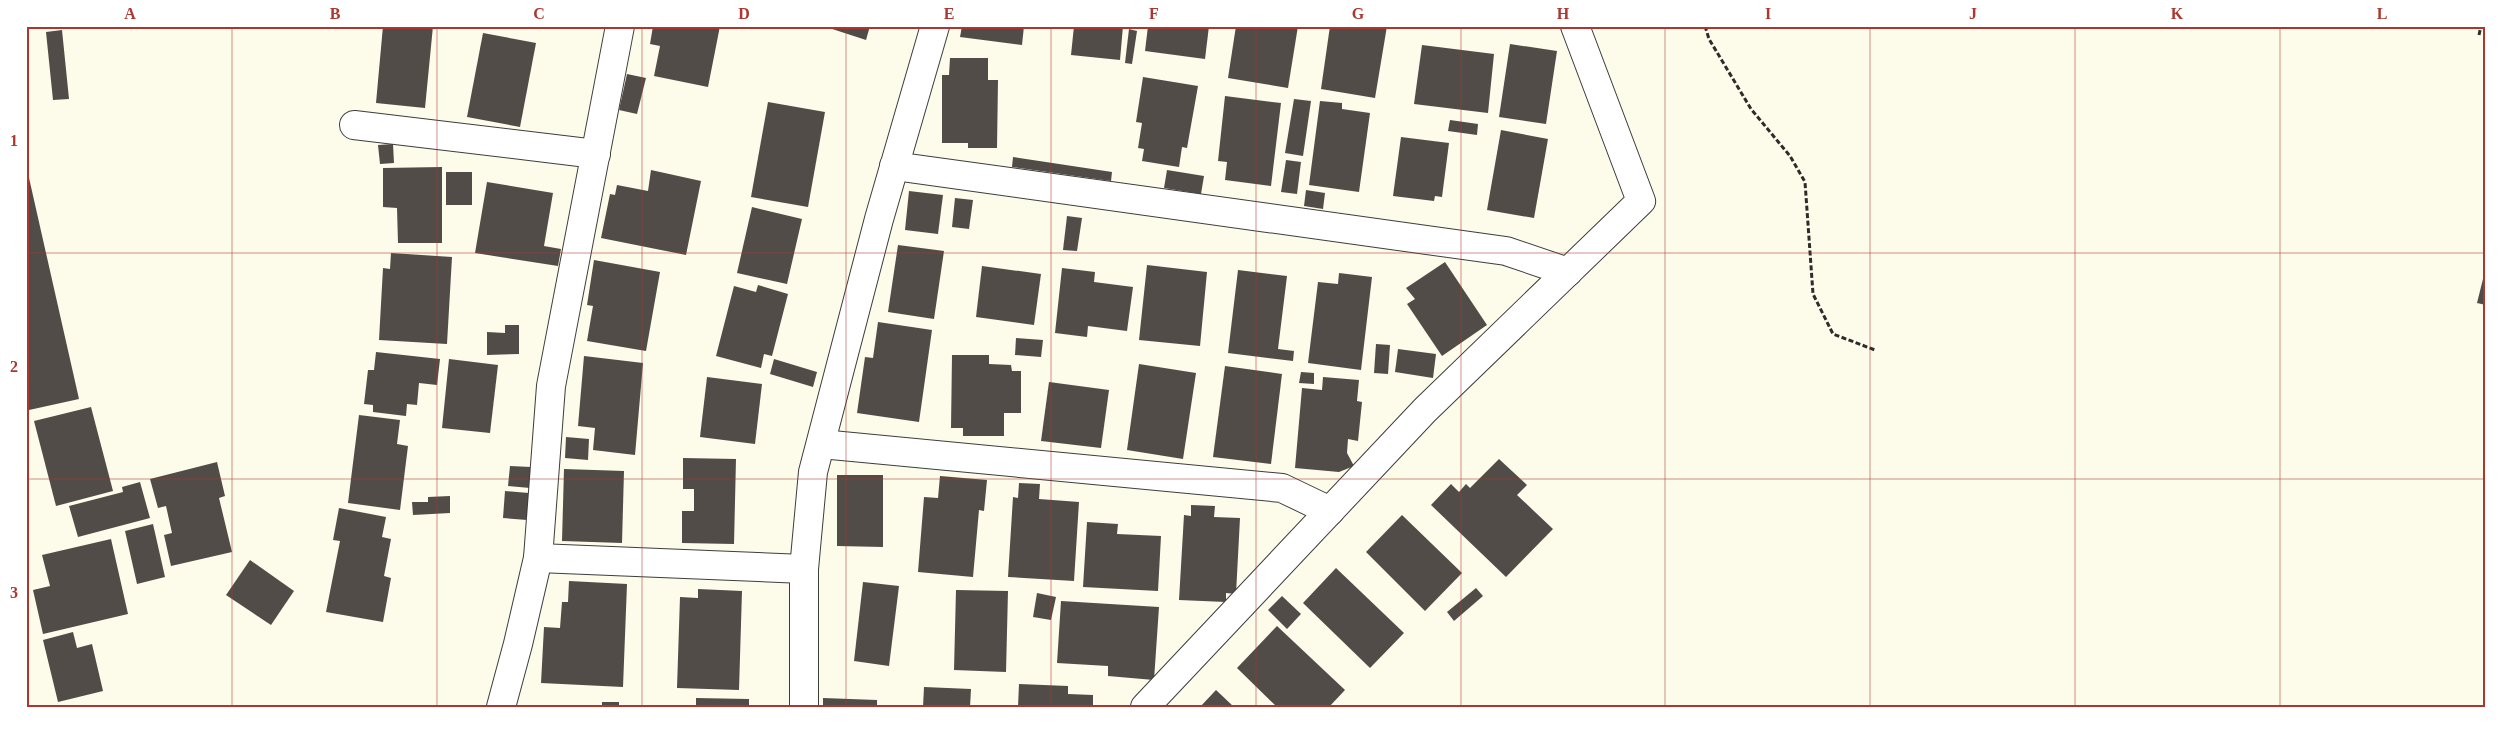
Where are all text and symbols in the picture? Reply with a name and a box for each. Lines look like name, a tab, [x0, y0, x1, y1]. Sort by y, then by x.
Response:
text: A	[124, 5, 136, 22]
text: B	[330, 5, 341, 22]
text: C	[533, 5, 545, 22]
text: D	[738, 5, 750, 22]
text: E	[944, 5, 954, 22]
text: F	[1149, 5, 1159, 22]
text: G	[1352, 5, 1365, 22]
text: H	[1557, 5, 1570, 22]
text: I	[1765, 5, 1771, 22]
text: J	[1969, 5, 1977, 22]
text: K	[2171, 5, 2184, 22]
text: L	[2377, 5, 2387, 22]
text: 1	[10, 132, 18, 149]
text: 2	[10, 358, 18, 375]
text: 3	[10, 584, 18, 601]

